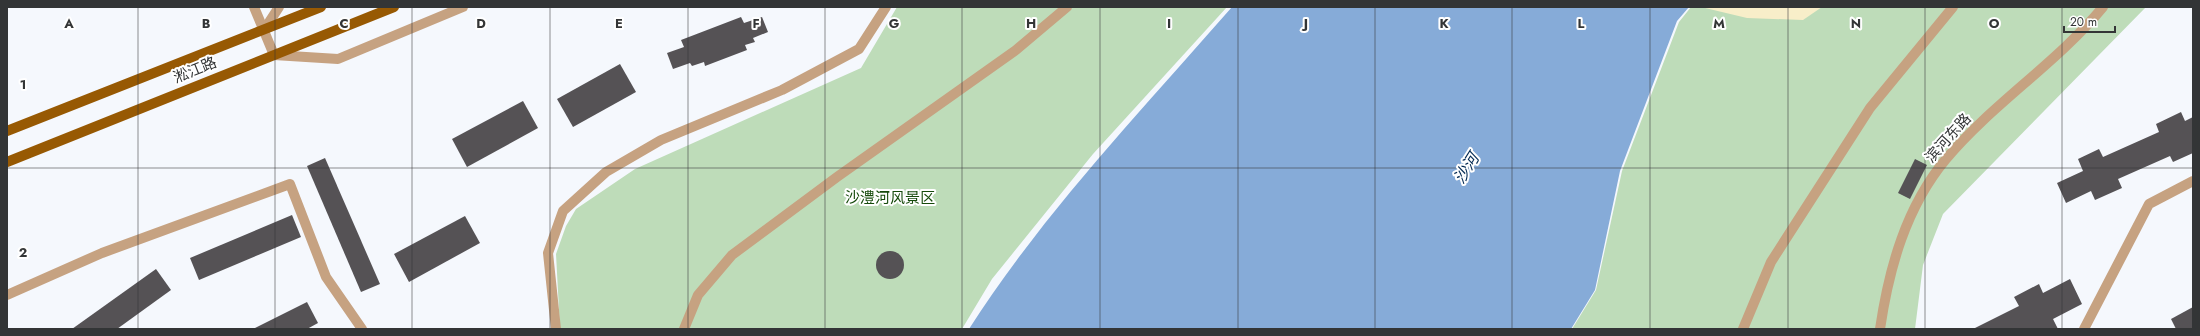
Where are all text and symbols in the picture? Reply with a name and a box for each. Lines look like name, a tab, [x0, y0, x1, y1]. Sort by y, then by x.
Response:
scale bar	[2064, 8, 2115, 34]
text: 20 m	[2070, 13, 2097, 31]
text: A	[63, 14, 74, 33]
text: B	[202, 14, 211, 33]
text: C	[339, 14, 349, 33]
text: D	[476, 14, 486, 33]
text: E	[615, 14, 623, 33]
text: F	[752, 14, 760, 33]
text: G	[889, 14, 900, 33]
text: H	[1026, 14, 1036, 33]
text: I	[1167, 14, 1171, 33]
text: J	[1301, 14, 1308, 33]
text: K	[1439, 14, 1449, 33]
text: L	[1578, 14, 1585, 33]
text: M	[1713, 14, 1725, 33]
text: N	[1851, 14, 1861, 33]
text: O	[1989, 14, 2000, 33]
street label: 淞江路	[170, 51, 220, 89]
text: 1	[20, 75, 26, 94]
street label: 滨河东路	[1920, 108, 1976, 168]
water label: 沙河	[1448, 146, 1486, 188]
park label: 沙澧河风景区	[845, 187, 935, 209]
text: 2	[19, 243, 27, 262]

